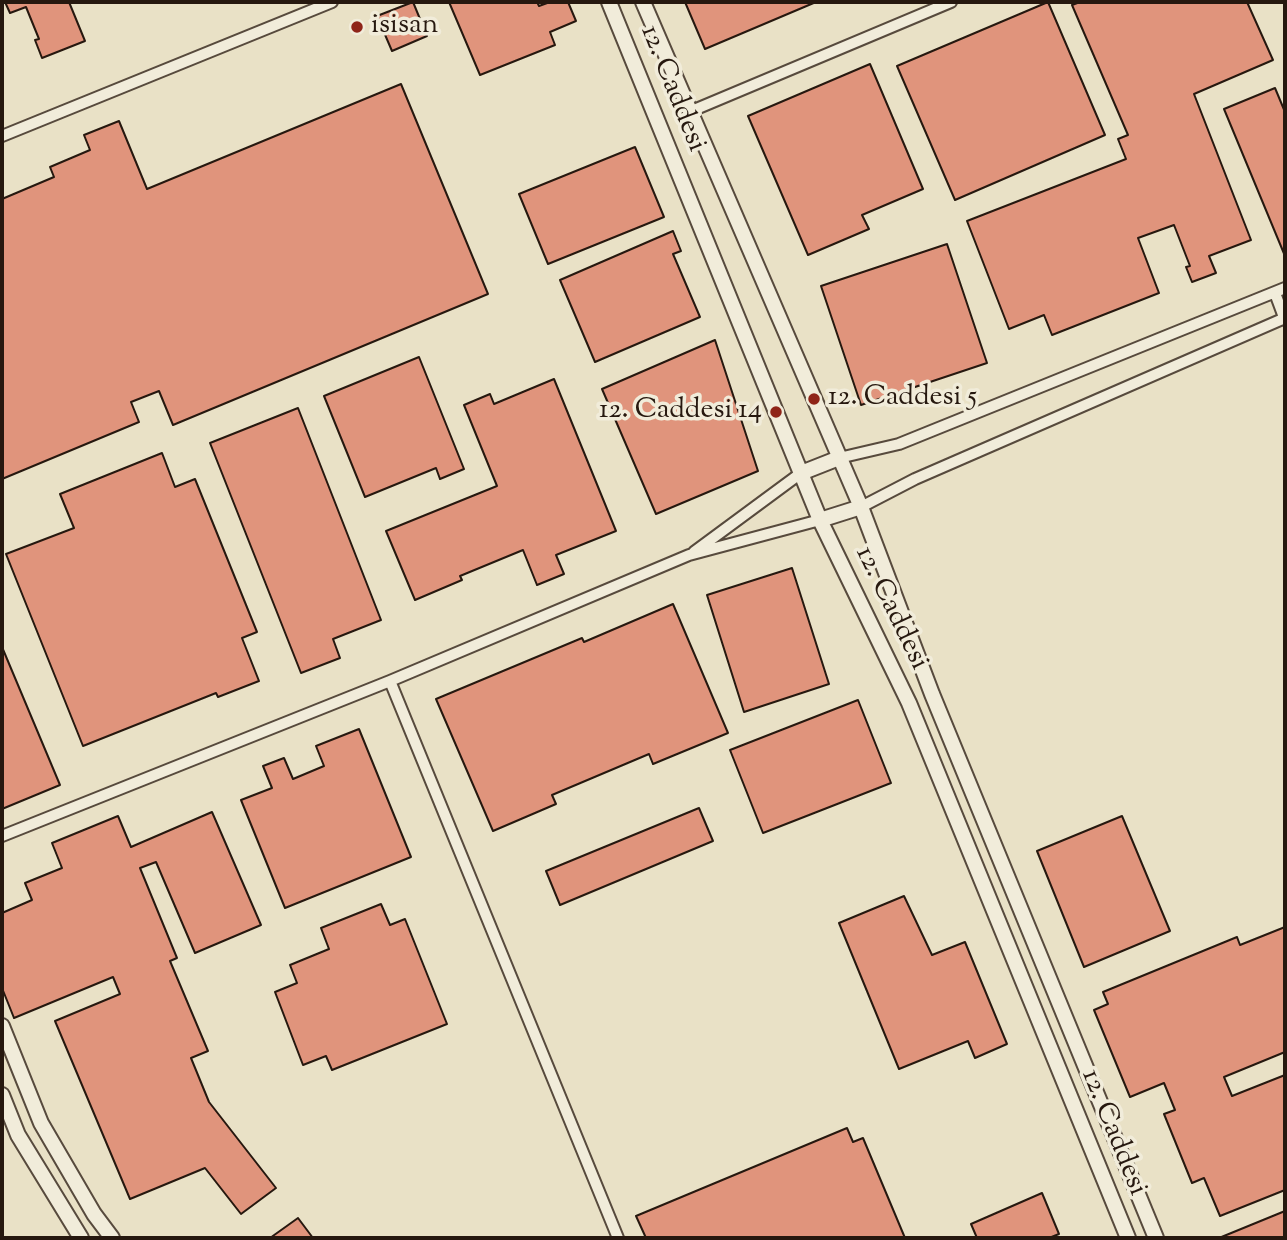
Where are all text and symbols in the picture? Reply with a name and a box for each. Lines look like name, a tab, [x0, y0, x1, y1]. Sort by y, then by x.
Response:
place label: isisan	[371, 10, 438, 44]
marker: isisan	[349, 19, 365, 35]
street label: 12. Caddesi	[630, 21, 712, 157]
place label: 12. Caddesi 5	[828, 382, 977, 416]
marker: 12. Caddesi 5	[806, 391, 822, 407]
place label: 12. Caddesi 14	[599, 395, 762, 429]
marker: 12. Caddesi 14	[768, 404, 784, 420]
street label: 12. Caddesi	[846, 542, 934, 676]
street label: 12. Caddesi	[1071, 1065, 1153, 1201]

